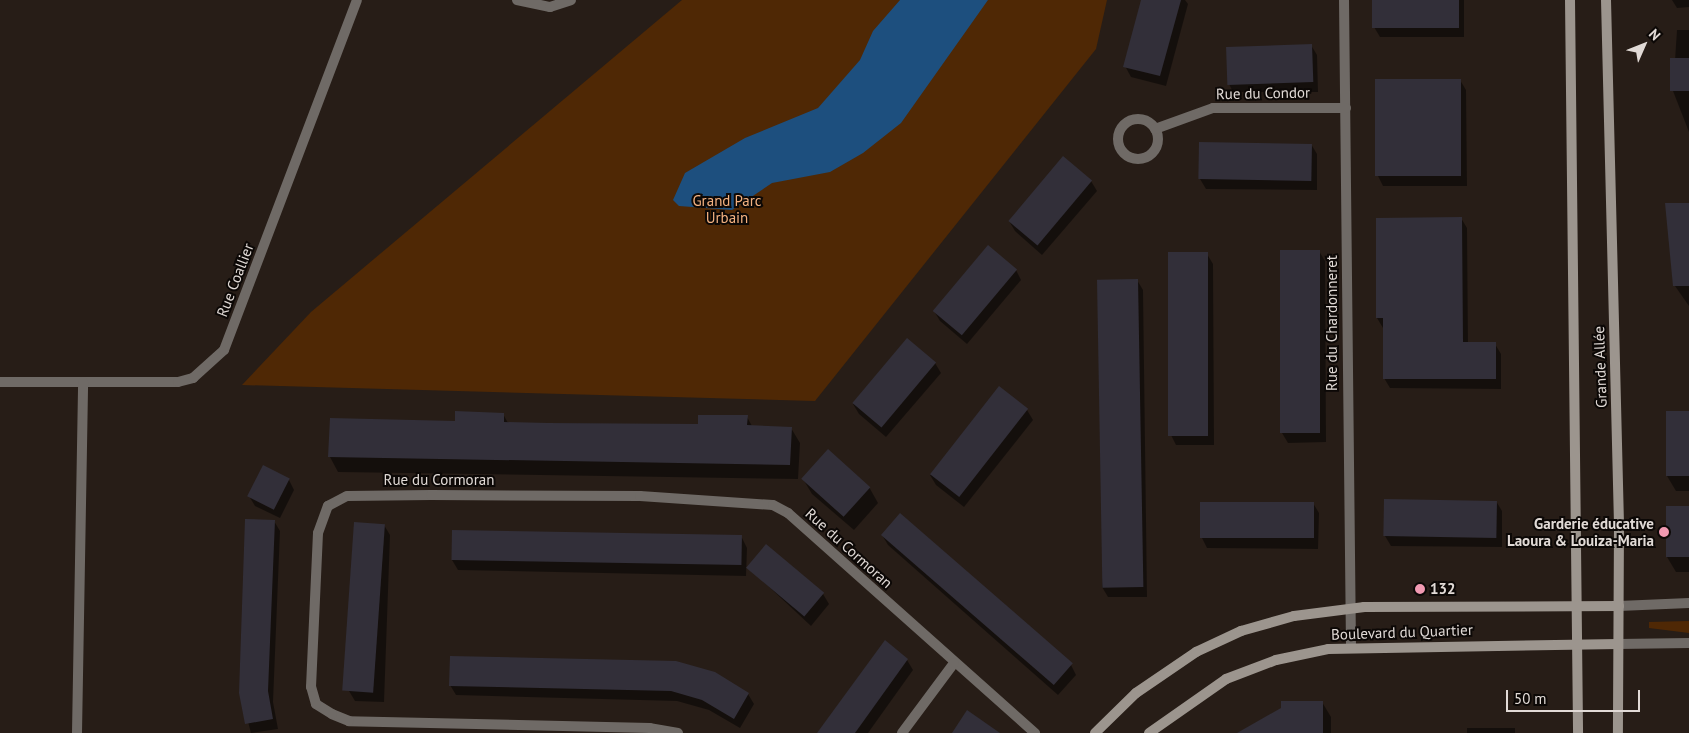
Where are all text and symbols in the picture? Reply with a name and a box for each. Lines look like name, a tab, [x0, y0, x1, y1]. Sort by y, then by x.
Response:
north arrow	[1619, 20, 1669, 70]
text: N	[1645, 25, 1664, 44]
street label: Rue du Condor	[1216, 83, 1310, 103]
park label: Grand Parc Urbain	[692, 191, 762, 226]
street label: Rue Coallier	[213, 241, 257, 319]
street label: Rue du Chardonneret	[1323, 255, 1341, 391]
street label: Grande Allée	[1590, 326, 1610, 408]
street label: Rue du Cormoran	[384, 471, 494, 489]
street label: Rue du Cormoran	[802, 504, 896, 592]
place label: Garderie éducative Laoura & Louiza-Maria	[1507, 514, 1654, 549]
marker: Garderie éducative Laoura & Louiza-Maria	[1658, 526, 1670, 538]
place label: 132	[1430, 580, 1456, 598]
marker: 132	[1414, 583, 1426, 595]
street label: Boulevard du Quartier	[1331, 621, 1473, 643]
scale bar	[1509, 680, 1643, 712]
text: 50 m	[1514, 689, 1547, 708]

